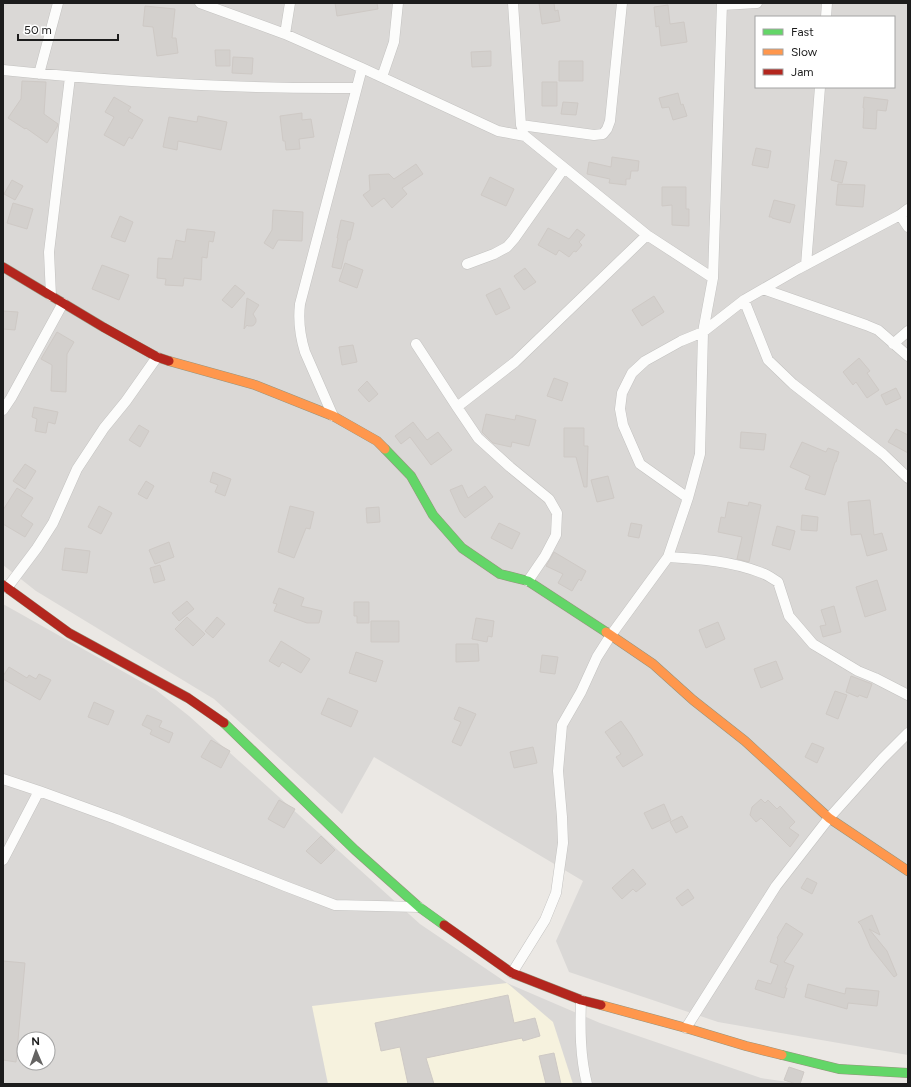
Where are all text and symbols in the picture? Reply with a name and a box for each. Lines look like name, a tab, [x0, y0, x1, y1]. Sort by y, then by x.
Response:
scale bar	[18, 16, 118, 42]
legend	[755, 16, 895, 88]
text: 50 m	[24, 23, 52, 37]
text: Fast	[791, 25, 814, 39]
text: Slow	[791, 45, 818, 59]
text: Jam	[791, 65, 814, 79]
north arrow	[16, 1031, 56, 1071]
text: N	[31, 1035, 40, 1048]

